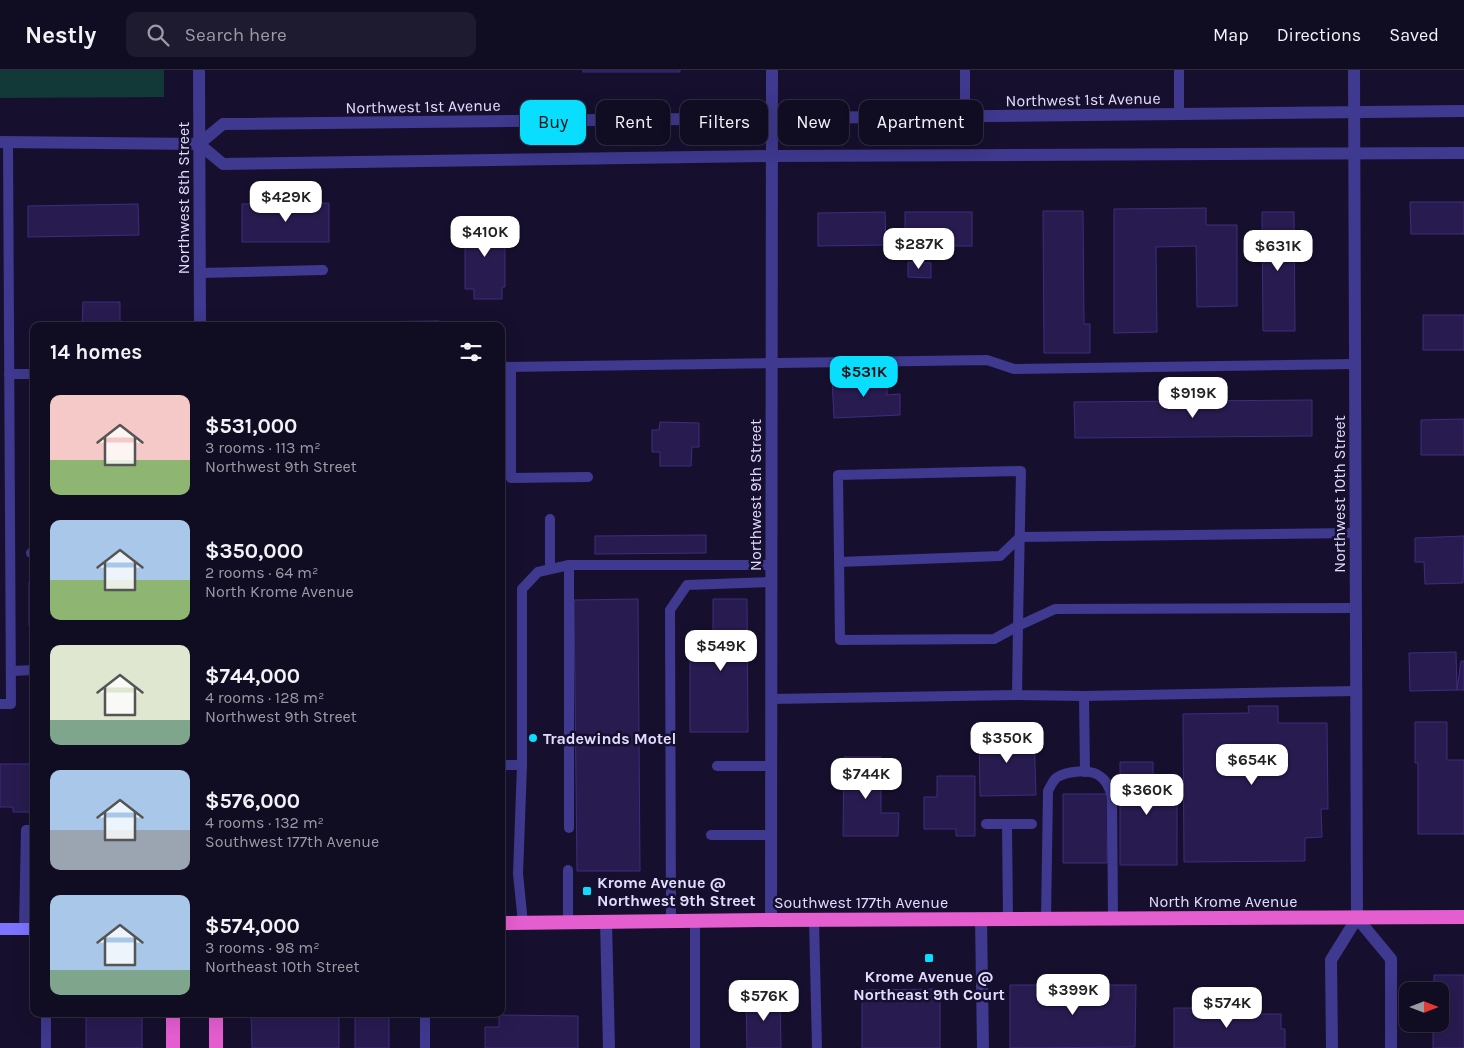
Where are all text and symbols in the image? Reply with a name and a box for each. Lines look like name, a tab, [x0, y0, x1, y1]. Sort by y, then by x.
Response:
search box	[126, 12, 476, 57]
text: Nestly	[25, 21, 96, 49]
icon: search	[144, 21, 172, 49]
text: Search here	[184, 24, 287, 46]
text: Map	[1213, 24, 1249, 46]
text: Directions	[1277, 24, 1361, 46]
text: Saved	[1389, 24, 1439, 46]
street label: Northwest 1st Avenue	[1005, 89, 1161, 110]
street label: Northwest 1st Avenue	[345, 96, 501, 117]
chip: Buy	[520, 100, 586, 145]
chip: Rent	[596, 100, 670, 145]
chip: Filters	[680, 100, 768, 145]
chip: New	[778, 100, 849, 145]
chip: Apartment	[859, 100, 983, 145]
street label: Northwest 8th Street	[174, 122, 193, 274]
pin: $429K	[251, 180, 321, 223]
text: $429K	[261, 187, 311, 206]
pin: $410K	[450, 216, 520, 258]
text: $410K	[462, 222, 508, 241]
pin: $287K	[884, 228, 954, 270]
pin: $631K	[1243, 230, 1313, 272]
text: $287K	[894, 234, 944, 253]
text: $631K	[1255, 236, 1301, 255]
icon: filters	[457, 338, 485, 366]
text: 14 homes	[50, 340, 142, 364]
pin: $531K	[829, 356, 899, 398]
text: $531K	[841, 362, 887, 381]
pin: $919K	[1158, 376, 1228, 419]
text: $919K	[1170, 383, 1216, 402]
text: $531,000	[205, 414, 297, 438]
icon: home	[90, 415, 150, 475]
street label: Northwest 10th Street	[1330, 415, 1349, 573]
street label: Northwest 9th Street	[746, 419, 765, 571]
text: 3 rooms · 113 m²	[205, 438, 321, 457]
text: Northwest 9th Street	[205, 457, 357, 476]
text: $350,000	[205, 539, 303, 563]
icon: home	[90, 540, 150, 600]
text: 2 rooms · 64 m²	[205, 563, 318, 582]
text: North Krome Avenue	[205, 582, 354, 601]
pin: $549K	[686, 630, 756, 672]
text: $549K	[696, 636, 746, 655]
text: $744,000	[205, 664, 300, 688]
icon: home	[90, 665, 150, 725]
text: 4 rooms · 128 m²	[205, 688, 324, 707]
text: Northwest 9th Street	[205, 707, 357, 726]
pin: $350K	[972, 722, 1042, 764]
text: $350K	[982, 728, 1032, 747]
place label: Tradewinds Motel	[543, 729, 676, 748]
marker: Tradewinds Motel	[527, 732, 539, 744]
pin: $654K	[1217, 744, 1287, 786]
text: $654K	[1227, 750, 1277, 769]
pin: $744K	[831, 758, 901, 800]
text: $744K	[842, 764, 890, 783]
pin: $360K	[1112, 774, 1182, 816]
text: $360K	[1121, 780, 1173, 799]
text: $576,000	[205, 789, 300, 813]
icon: home	[90, 790, 150, 850]
text: 4 rooms · 132 m²	[205, 813, 324, 832]
text: Southwest 177th Avenue	[205, 832, 379, 851]
place label: Krome Avenue @ Northwest 9th Street	[597, 873, 756, 910]
marker: Krome Avenue @ Northwest 9th Street	[581, 885, 593, 897]
street label: North Krome Avenue	[1149, 892, 1297, 911]
street label: Southwest 177th Avenue	[774, 893, 948, 912]
text: $574,000	[205, 914, 300, 938]
icon: home	[90, 915, 150, 975]
text: 3 rooms · 98 m²	[205, 938, 320, 957]
marker: Krome Avenue @ Northeast 9th Court	[923, 952, 935, 964]
text: Northeast 10th Street	[205, 957, 360, 976]
place label: Krome Avenue @ Northeast 9th Court	[853, 967, 1005, 1004]
pin: $399K	[1038, 974, 1108, 1016]
pin: $576K	[729, 980, 799, 1022]
text: $399K	[1048, 980, 1098, 999]
north arrow	[1399, 982, 1449, 1032]
map controls	[1399, 982, 1449, 1032]
text: $576K	[740, 986, 788, 1005]
pin: $574K	[1192, 986, 1262, 1029]
text: $574K	[1203, 993, 1251, 1012]

